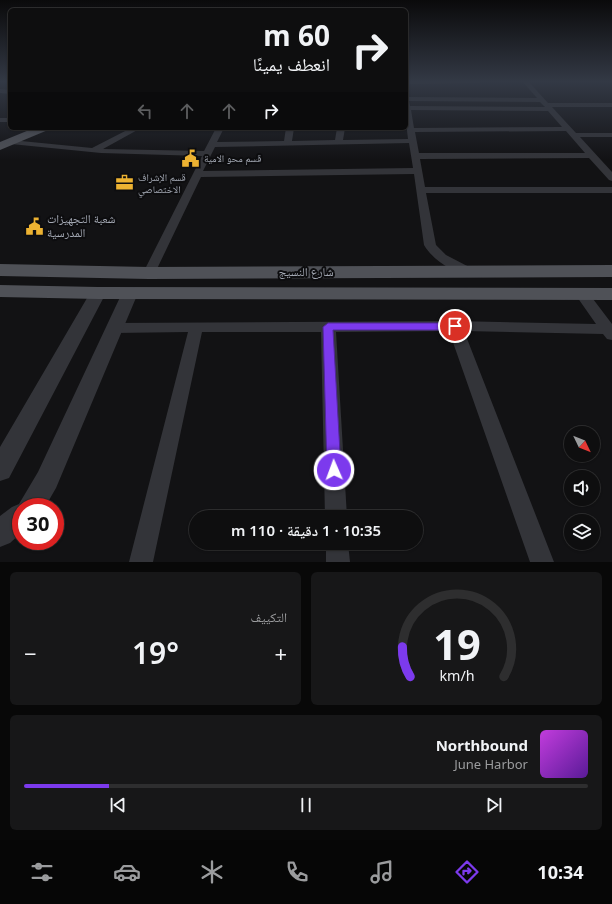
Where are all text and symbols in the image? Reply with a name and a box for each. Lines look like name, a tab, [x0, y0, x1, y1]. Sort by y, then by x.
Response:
text: 60 m	[263, 16, 330, 54]
icon: right	[344, 24, 396, 76]
text: انعطف يمينًا	[253, 52, 330, 76]
icon: left	[134, 100, 156, 122]
icon: ahead	[176, 100, 198, 122]
icon: ahead	[218, 100, 240, 122]
icon: right	[260, 100, 282, 122]
public building icon: قسم محو الامية	[181, 148, 201, 168]
place label: قسم محو الامية	[204, 151, 261, 166]
place label: قسم الإشراف الاختصاصي	[138, 170, 186, 198]
office icon: قسم الإشراف الاختصاصي	[115, 173, 135, 193]
place label: شعبة التجهيزات المدرسية	[47, 210, 116, 241]
public building icon: شعبة التجهيزات المدرسية	[24, 216, 44, 236]
street label: شارع النسيج	[278, 263, 334, 280]
pin	[438, 309, 472, 343]
icon: arrive	[444, 315, 466, 337]
north arrow	[564, 426, 600, 462]
map controls	[564, 426, 600, 550]
position arrow	[313, 449, 355, 491]
button: sound	[564, 470, 600, 506]
speed limit sign: 30	[12, 498, 64, 550]
button: layers	[564, 514, 600, 550]
text: 10:35 · 1 دقيقة · 110 m	[231, 520, 381, 540]
text: التكييف	[251, 608, 287, 626]
text: 19	[433, 615, 480, 671]
text: 19°	[132, 632, 179, 673]
text: −	[24, 638, 37, 668]
text: +	[274, 638, 287, 668]
text: km/h	[439, 665, 474, 684]
text: Northbound	[436, 735, 528, 755]
text: June Harbor	[454, 755, 528, 773]
icon: previous	[107, 794, 129, 816]
icon: pause	[295, 794, 317, 816]
icon: next	[483, 794, 505, 816]
icon: filters	[28, 858, 56, 886]
icon: car	[113, 858, 141, 886]
icon: climate	[198, 858, 226, 886]
icon: phone	[283, 858, 311, 886]
icon: music	[368, 858, 396, 886]
icon: directions	[453, 858, 481, 886]
text: 10:34	[537, 860, 584, 884]

